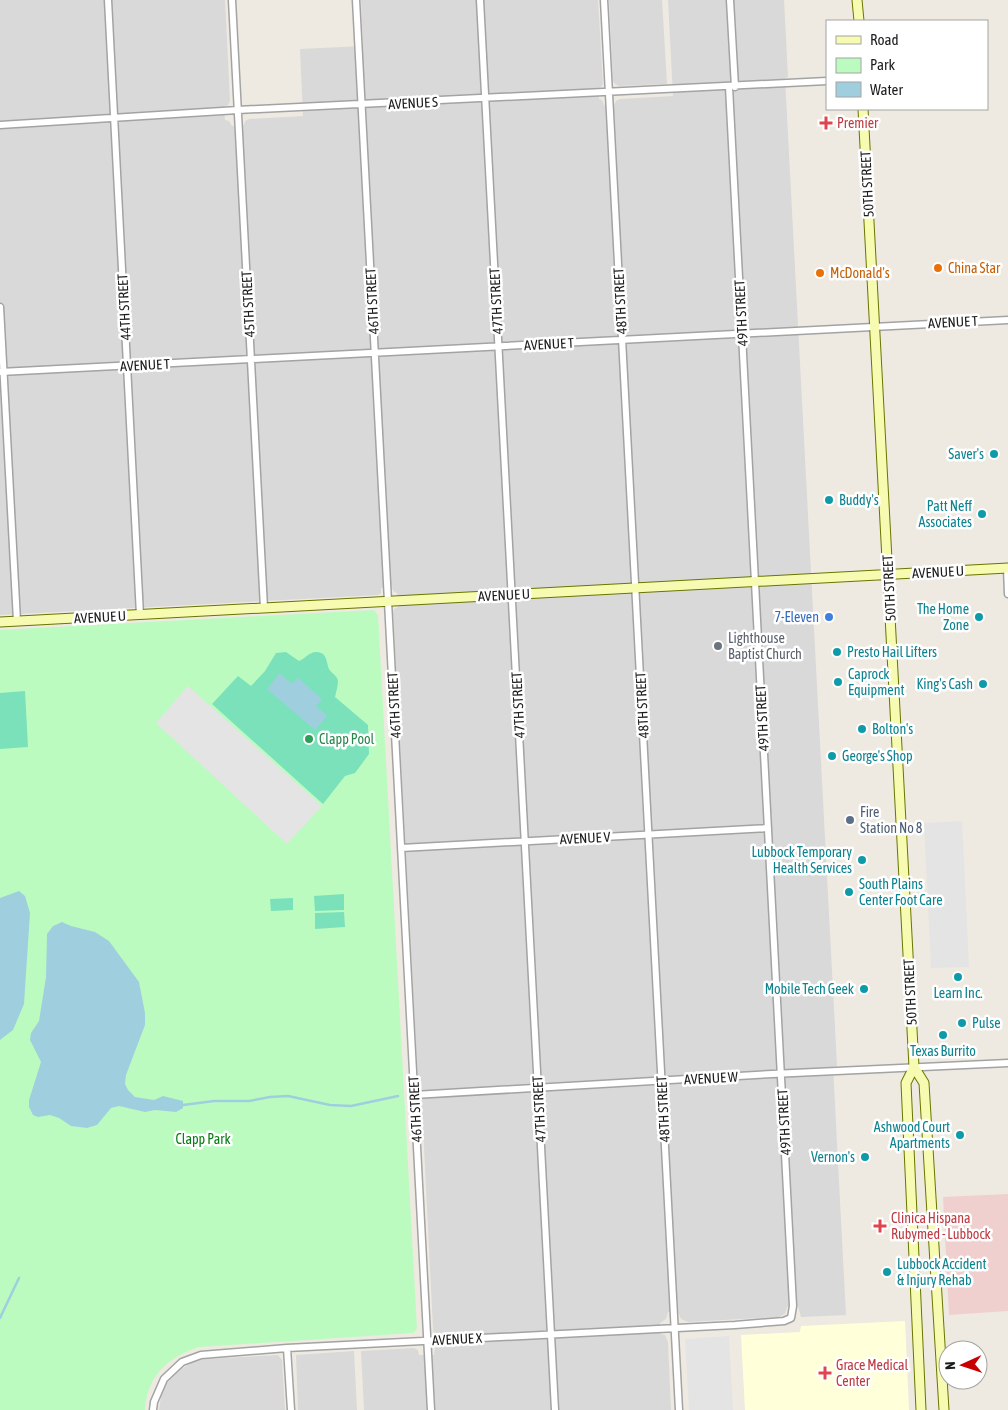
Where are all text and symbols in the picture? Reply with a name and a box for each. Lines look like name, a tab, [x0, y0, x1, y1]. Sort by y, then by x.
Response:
legend	[826, 20, 988, 110]
text: Road	[870, 31, 899, 48]
text: Park	[870, 56, 895, 73]
text: Water	[870, 81, 903, 98]
street label: AVENUE S	[388, 94, 438, 112]
place label: Premier	[837, 115, 879, 131]
marker: Premier	[819, 116, 833, 130]
street label: 50TH STREET	[857, 150, 877, 218]
place label: China Star	[948, 260, 1001, 276]
marker: China Star	[932, 262, 944, 274]
place label: McDonald's	[830, 265, 890, 281]
street label: 46TH STREET	[362, 267, 382, 335]
street label: 47TH STREET	[486, 267, 506, 335]
street label: 48TH STREET	[610, 267, 630, 335]
marker: McDonald's	[814, 267, 826, 279]
street label: 45TH STREET	[238, 270, 258, 338]
street label: 44TH STREET	[114, 273, 134, 341]
street label: 49TH STREET	[731, 279, 751, 347]
street label: AVENUE T	[928, 313, 978, 331]
street label: AVENUE T	[524, 335, 574, 353]
street label: AVENUE T	[120, 356, 170, 374]
place label: Saver's	[948, 446, 984, 462]
marker: Saver's	[988, 448, 1000, 460]
place label: Buddy's	[839, 492, 879, 508]
marker: Buddy's	[823, 494, 835, 506]
place label: Patt Neff Associates	[919, 498, 972, 530]
marker: Patt Neff Associates	[976, 508, 988, 520]
street label: 50TH STREET	[879, 554, 899, 622]
street label: AVENUE U	[912, 563, 964, 581]
street label: AVENUE U	[478, 586, 530, 604]
place label: The Home Zone	[917, 601, 969, 633]
street label: AVENUE U	[74, 608, 126, 626]
place label: 7-Eleven	[774, 609, 819, 625]
marker: 7-Eleven	[823, 611, 835, 623]
marker: The Home Zone	[973, 611, 985, 623]
place label: Lighthouse Baptist Church	[728, 630, 802, 662]
marker: Lighthouse Baptist Church	[712, 640, 724, 652]
place label: Presto Hail Lifters	[847, 644, 937, 660]
marker: Presto Hail Lifters	[831, 646, 843, 658]
place label: Caprock Equipment	[848, 666, 904, 698]
street label: 46TH STREET	[384, 671, 404, 739]
street label: 47TH STREET	[508, 671, 528, 739]
street label: 48TH STREET	[632, 671, 652, 739]
marker: Caprock Equipment	[832, 676, 844, 688]
place label: King's Cash	[916, 676, 973, 692]
marker: King's Cash	[977, 678, 989, 690]
street label: 49TH STREET	[752, 684, 772, 752]
place label: Bolton's	[872, 721, 913, 737]
marker: Bolton's	[856, 723, 868, 735]
place label: Clapp Pool	[319, 731, 375, 747]
marker: Clapp Pool	[303, 733, 315, 745]
place label: George's Shop	[842, 748, 913, 764]
marker: George's Shop	[826, 750, 838, 762]
place label: Fire Station No 8	[860, 804, 923, 836]
marker: Fire Station No 8	[844, 814, 856, 826]
street label: AVENUE V	[559, 829, 611, 847]
place label: Lubbock Temporary Health Services	[751, 844, 852, 876]
marker: Lubbock Temporary Health Services	[856, 854, 868, 866]
place label: South Plains Center Foot Care	[859, 876, 943, 908]
marker: South Plains Center Foot Care	[843, 886, 855, 898]
street label: 50TH STREET	[900, 958, 920, 1026]
marker: Learn Inc.	[952, 971, 964, 983]
place label: Mobile Tech Geek	[765, 981, 854, 997]
marker: Mobile Tech Geek	[858, 983, 870, 995]
place label: Learn Inc.	[933, 985, 983, 1001]
place label: Pulse	[972, 1015, 1001, 1031]
marker: Pulse	[956, 1017, 968, 1029]
marker: Texas Burrito	[937, 1029, 949, 1041]
place label: Texas Burrito	[910, 1043, 976, 1059]
street label: AVENUE W	[684, 1069, 739, 1087]
street label: 46TH STREET	[405, 1075, 425, 1143]
street label: 47TH STREET	[529, 1075, 549, 1143]
street label: 48TH STREET	[653, 1075, 673, 1143]
street label: 49TH STREET	[774, 1088, 794, 1156]
place label: Ashwood Court Apartments	[874, 1119, 950, 1151]
marker: Ashwood Court Apartments	[954, 1129, 966, 1141]
park label: Clapp Park	[175, 1131, 231, 1147]
place label: Vernon's	[811, 1149, 855, 1165]
marker: Vernon's	[859, 1151, 871, 1163]
place label: Clinica Hispana Rubymed - Lubbock	[891, 1210, 991, 1242]
marker: Clinica Hispana Rubymed - Lubbock	[873, 1219, 887, 1233]
place label: Lubbock Accident & Injury Rehab	[897, 1256, 987, 1288]
marker: Lubbock Accident & Injury Rehab	[881, 1266, 893, 1278]
street label: AVENUE X	[432, 1330, 483, 1348]
north arrow	[938, 1340, 988, 1390]
place label: Grace Medical Center	[836, 1357, 908, 1389]
text: N	[942, 1361, 958, 1370]
marker: Grace Medical Center	[818, 1366, 832, 1380]

